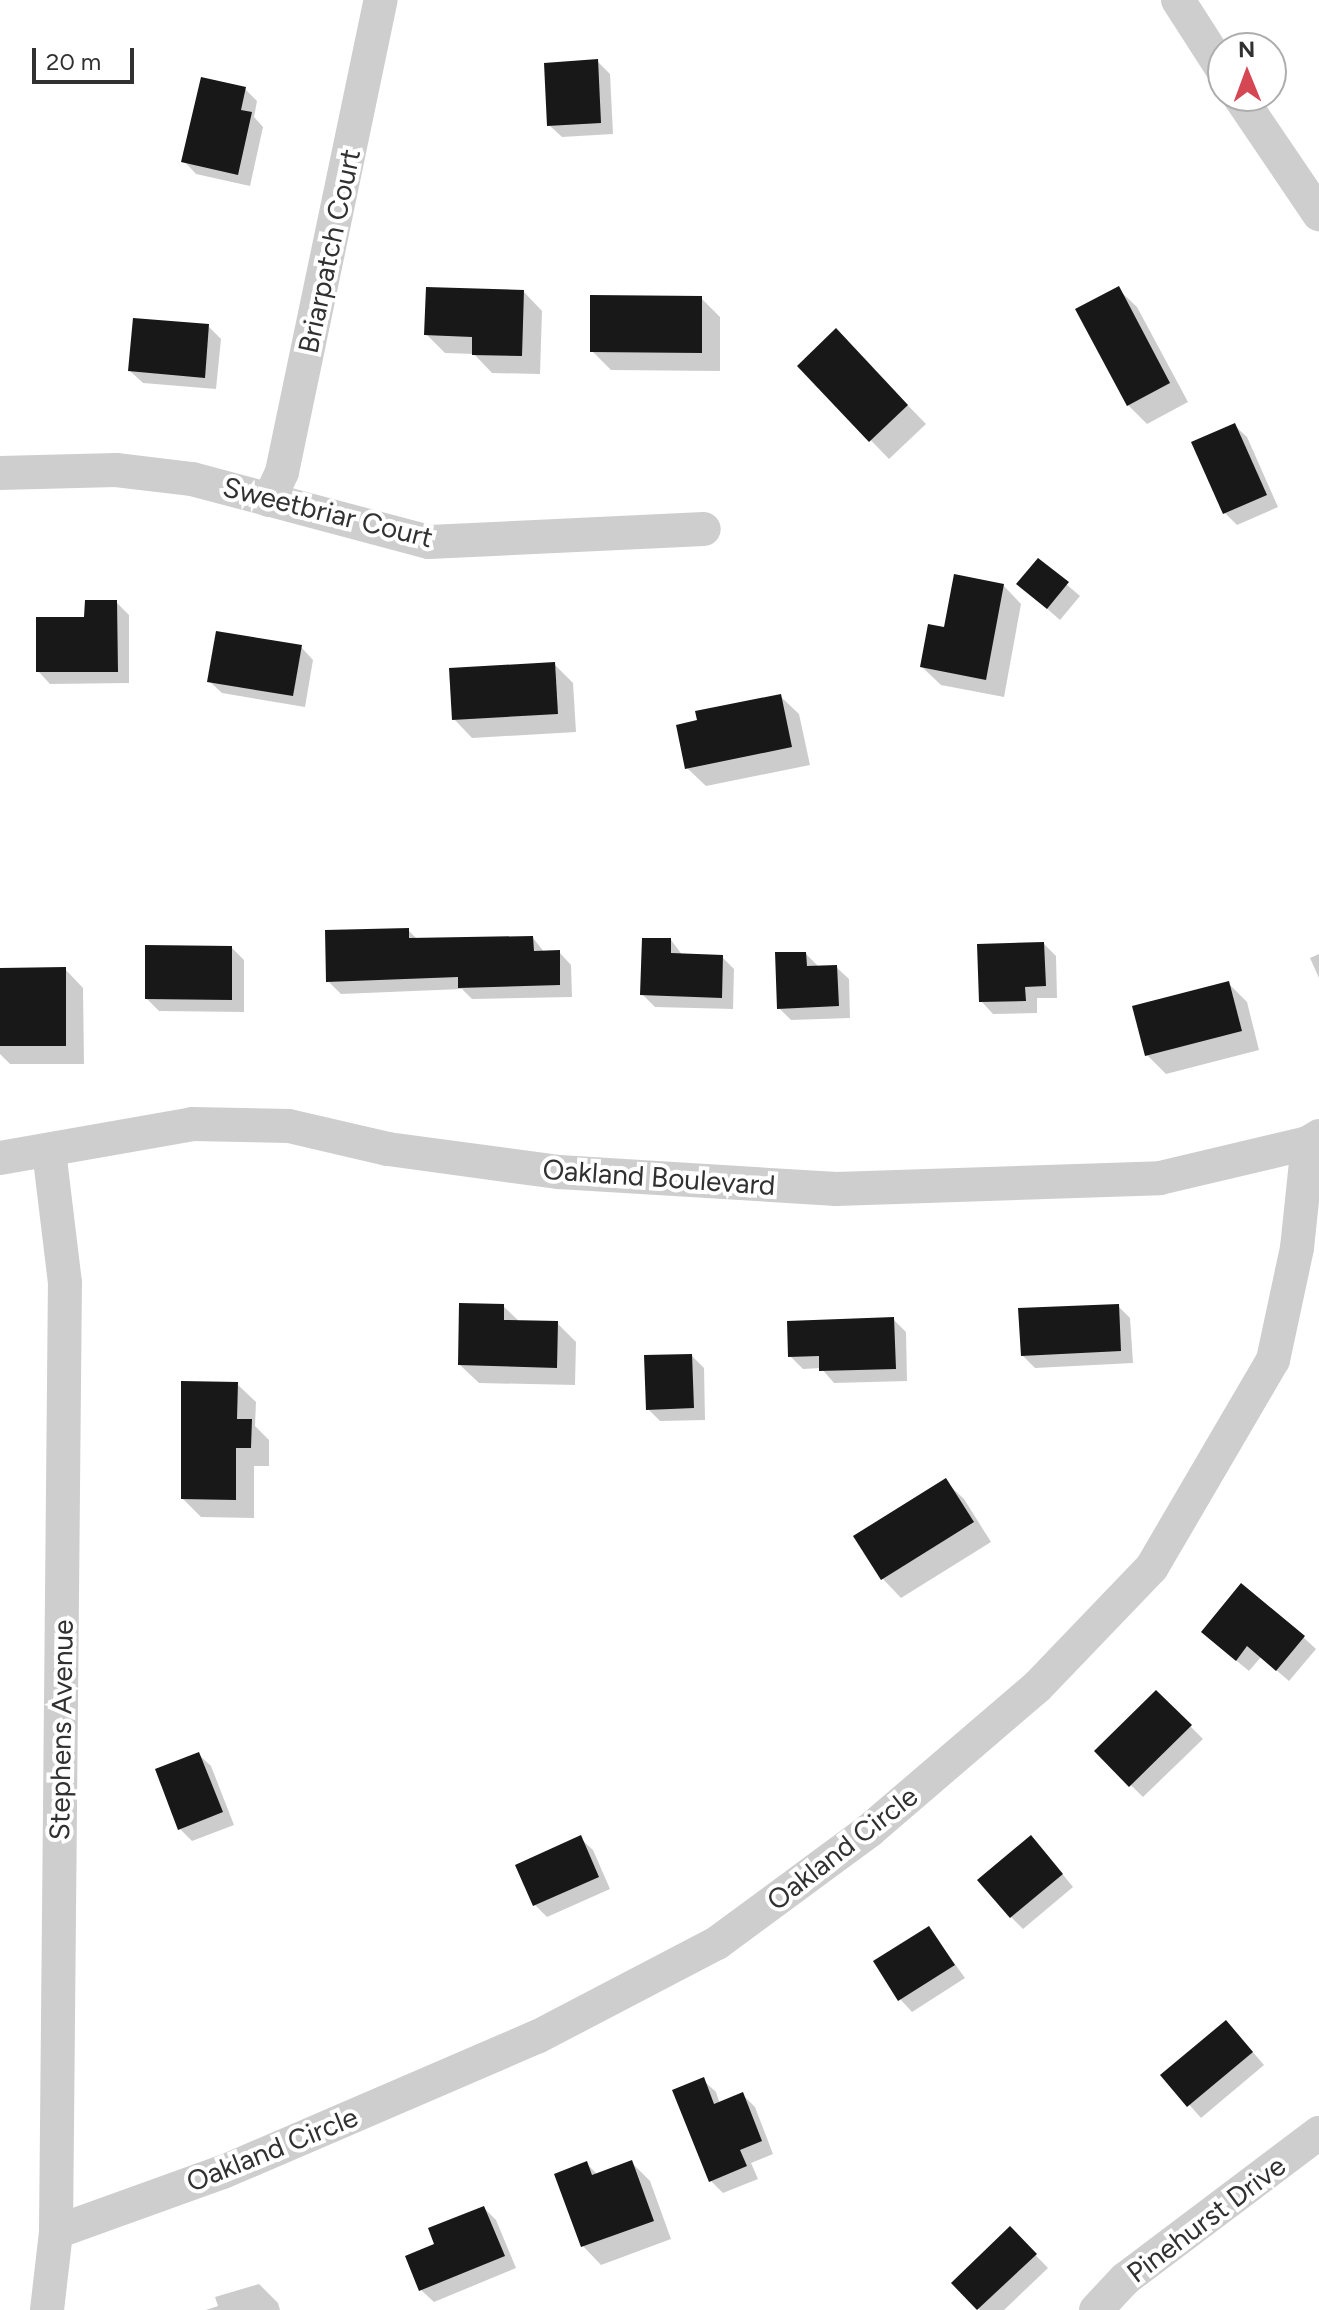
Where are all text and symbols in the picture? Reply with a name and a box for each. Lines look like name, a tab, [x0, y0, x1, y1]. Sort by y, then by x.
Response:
scale bar	[36, 32, 138, 82]
north arrow	[1207, 32, 1287, 112]
text: N	[1238, 36, 1255, 63]
text: 20 m	[46, 47, 101, 76]
street label: Briarpatch Court	[291, 146, 367, 356]
street label: Sweetbriar Court	[220, 470, 436, 554]
street label: Oakland Boulevard	[541, 1152, 777, 1202]
street label: Stephens Avenue	[42, 1619, 80, 1841]
street label: Oakland Circle	[760, 1779, 924, 1917]
street label: Oakland Circle	[181, 2099, 363, 2199]
street label: Pinehurst Drive	[1120, 2149, 1292, 2289]

